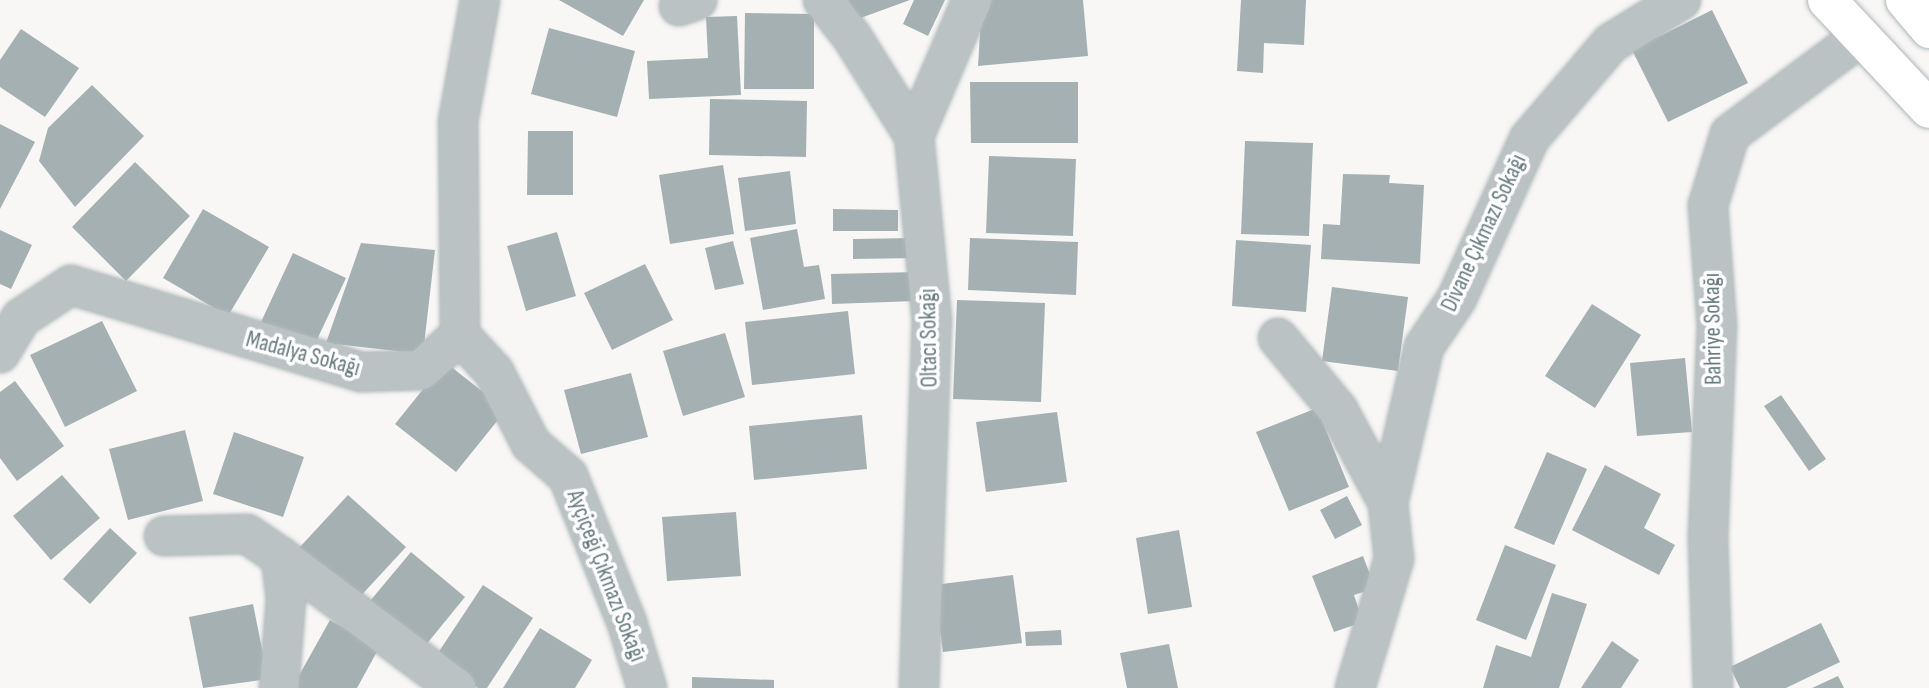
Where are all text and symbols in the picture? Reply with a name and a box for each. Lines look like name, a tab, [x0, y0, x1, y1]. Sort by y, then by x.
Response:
street label: Divane Çıkmazı Sokağı	[1436, 150, 1532, 316]
street label: Bahriye Sokağı	[1698, 273, 1728, 385]
street label: Oltacı Sokağı	[914, 288, 944, 388]
street label: Madalya Sokağı	[243, 326, 363, 382]
street label: Ayçiçeği Çıkmazı Sokağı	[561, 486, 651, 666]

